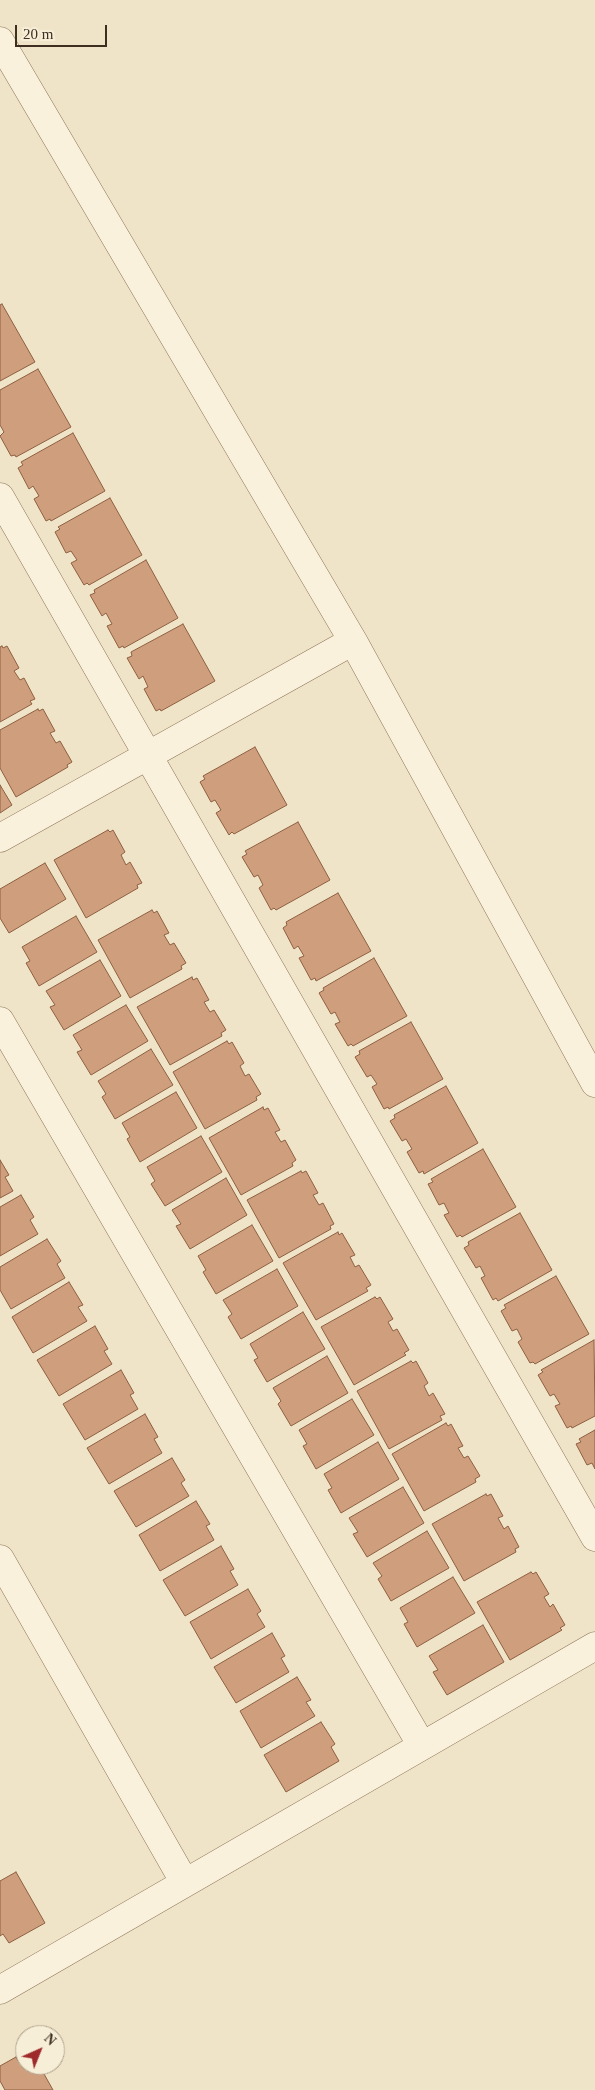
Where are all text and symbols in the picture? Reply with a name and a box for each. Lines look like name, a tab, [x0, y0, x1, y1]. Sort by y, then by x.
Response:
scale bar	[18, 15, 110, 47]
text: 20 m	[23, 26, 53, 42]
north arrow	[15, 2025, 65, 2075]
text: N	[41, 2031, 59, 2048]

